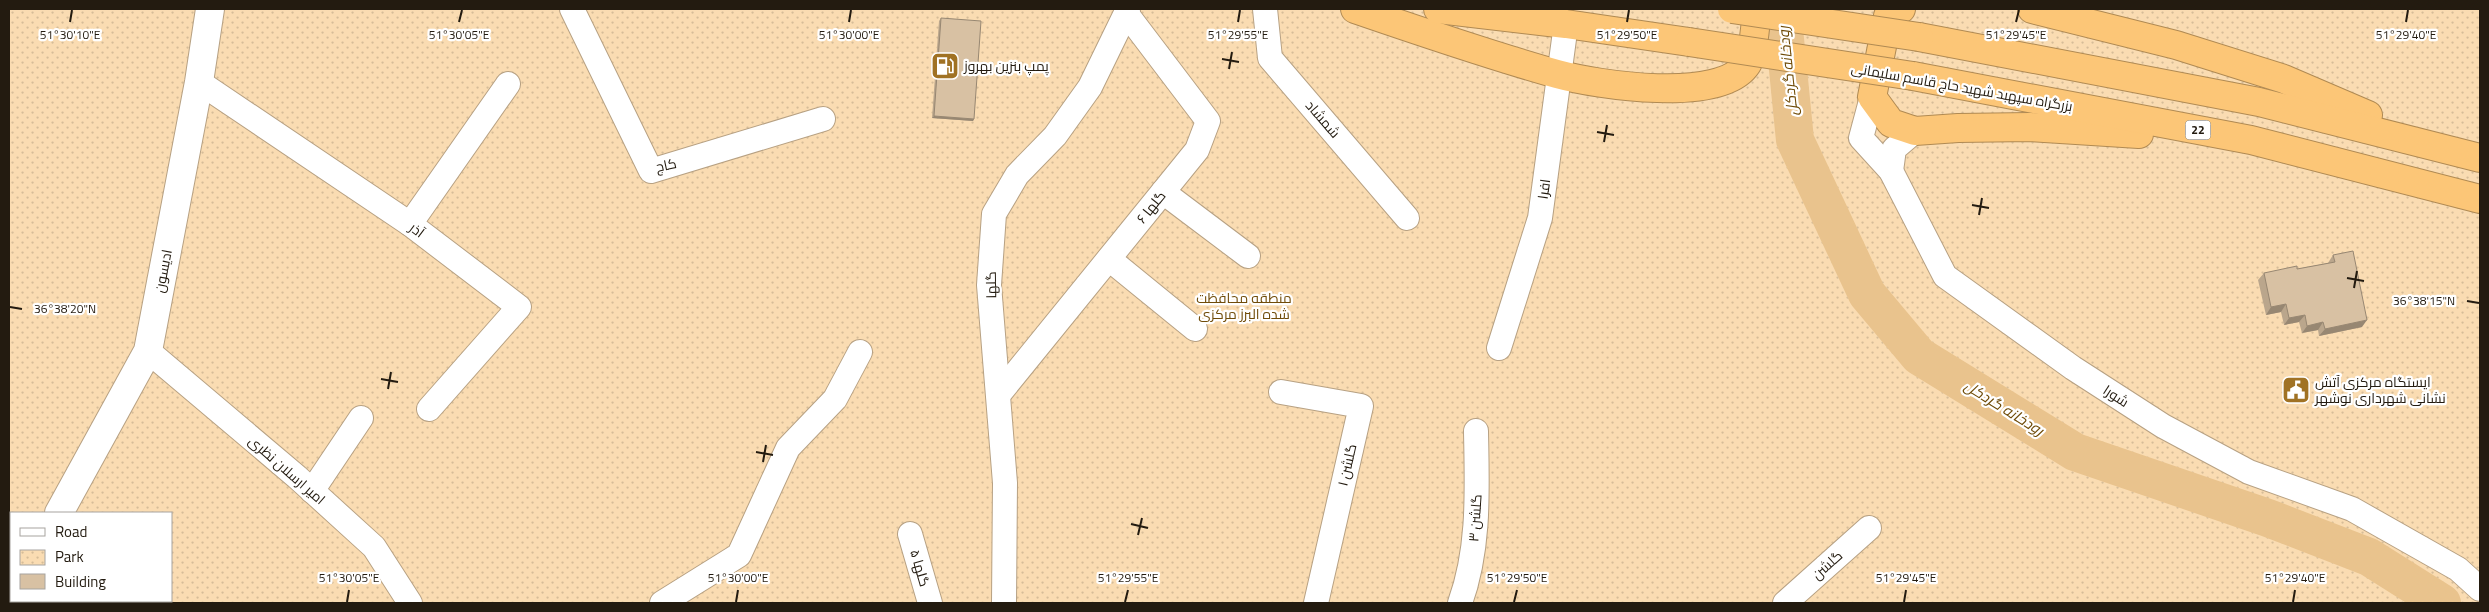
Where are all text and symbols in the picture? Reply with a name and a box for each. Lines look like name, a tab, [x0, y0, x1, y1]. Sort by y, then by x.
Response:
water label: رودخانه گردکل	[1771, 24, 1804, 117]
text: 51°30'10"E	[40, 25, 101, 44]
text: 51°30'05"E	[429, 25, 490, 44]
text: 51°30'00"E	[819, 25, 880, 44]
text: 51°29'55"E	[1208, 25, 1269, 44]
text: 51°29'50"E	[1597, 25, 1658, 44]
text: 51°29'45"E	[1986, 25, 2047, 44]
text: 51°29'40"E	[2376, 25, 2437, 44]
fuel station icon: پمپ بنزین بهروز	[930, 51, 960, 81]
place label: پمپ بنزین بهروز	[963, 55, 1049, 76]
street label: بزرگراه سپهبد شهید حاج قاسم سلیمانی	[1850, 57, 2075, 116]
street label: شمشاد	[1301, 95, 1346, 142]
road number: 22	[2186, 120, 2210, 140]
street label: کاج	[653, 152, 678, 177]
street label: افرا	[1532, 177, 1555, 200]
street label: گلها ۶	[1131, 186, 1170, 228]
street label: آذر	[405, 216, 429, 242]
street label: ادیسون	[148, 247, 177, 294]
street label: گلها	[980, 271, 1001, 299]
park label: منطقه محافظت شده البرز مرکزی	[1196, 287, 1292, 324]
text: 36°38'15"N	[2393, 291, 2455, 310]
text: 36°38'20"N	[34, 299, 96, 318]
place label: ایستگاه مرکزی آتش نشانی شهرداری نوشهر	[2314, 371, 2446, 408]
water label: رودخانه گردکل	[1960, 374, 2049, 442]
public building icon: ایستگاه مرکزی آتش نشانی شهرداری نوشهر	[2281, 375, 2311, 405]
street label: شورا	[2099, 379, 2133, 412]
street label: امیر ارسلان نظری	[244, 430, 330, 509]
street label: گلشن ۱	[1331, 442, 1362, 488]
street label: گلشن ۳	[1462, 493, 1487, 543]
legend	[10, 512, 172, 602]
text: Road	[55, 520, 87, 543]
text: Park	[55, 545, 84, 568]
street label: گلشن	[1807, 545, 1847, 584]
street label: گلها ۵	[905, 547, 936, 589]
text: 51°30'05"E	[319, 568, 380, 587]
text: 51°30'00"E	[708, 568, 769, 587]
text: 51°29'55"E	[1098, 568, 1159, 587]
text: 51°29'50"E	[1487, 568, 1548, 587]
text: 51°29'45"E	[1876, 568, 1937, 587]
text: 51°29'40"E	[2265, 568, 2326, 587]
text: Building	[55, 570, 106, 593]

